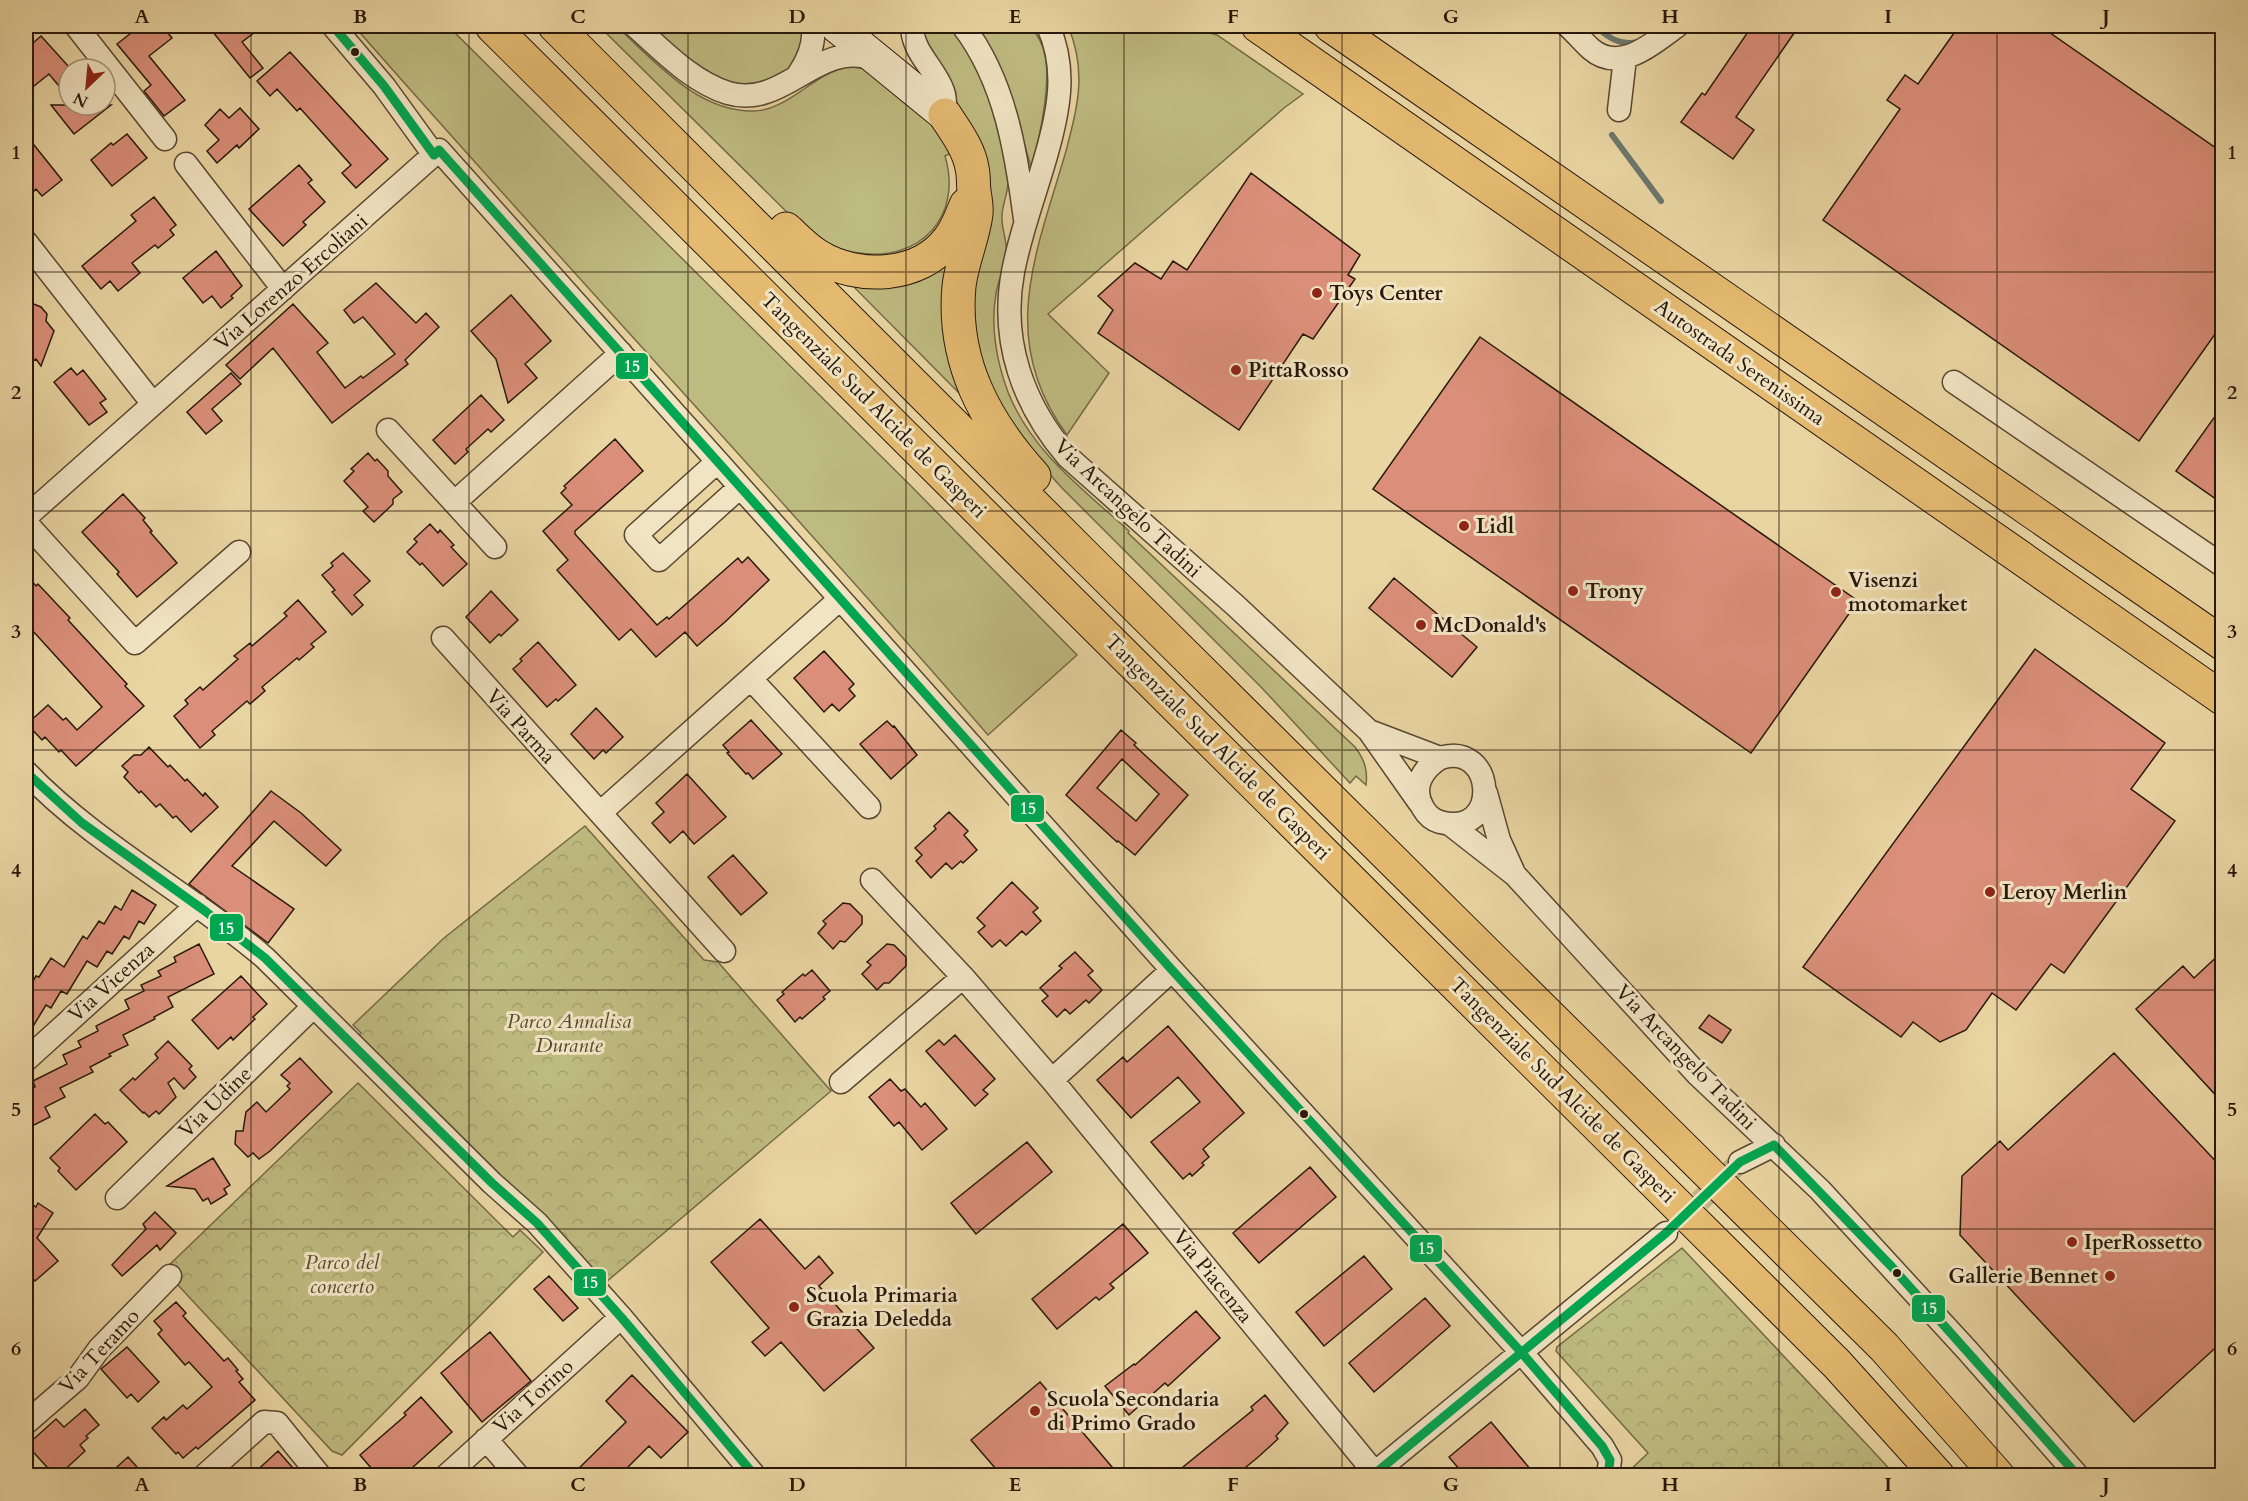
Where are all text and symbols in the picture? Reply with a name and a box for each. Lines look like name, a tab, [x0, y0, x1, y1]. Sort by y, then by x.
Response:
text: A	[134, 3, 150, 30]
text: B	[353, 3, 367, 30]
text: C	[570, 3, 586, 30]
text: D	[788, 3, 806, 30]
text: E	[1009, 3, 1021, 30]
text: F	[1227, 3, 1239, 30]
text: G	[1443, 3, 1459, 30]
text: H	[1661, 3, 1679, 30]
text: I	[1884, 3, 1892, 30]
text: J	[2099, 3, 2110, 30]
unlabelled marker	[349, 46, 361, 58]
north arrow	[57, 57, 117, 117]
text: N	[70, 87, 92, 113]
text: 1	[11, 139, 21, 166]
text: 1	[2227, 139, 2237, 166]
street label: Via Lorenzo Ercoliani	[208, 207, 375, 357]
place label: Toys Center	[1329, 279, 1443, 308]
street label: Tangenziale Sud Alcide de Gasperi	[754, 286, 993, 525]
marker: Toys Center	[1310, 286, 1324, 300]
street label: Autostrada Serenissima	[1648, 292, 1831, 432]
line badge: 15	[615, 352, 649, 380]
text: 15	[624, 356, 640, 378]
place label: PittaRosso	[1248, 356, 1349, 385]
marker: PittaRosso	[1229, 363, 1243, 377]
text: 2	[11, 379, 21, 406]
text: 2	[2227, 379, 2237, 406]
street label: Via Arcangelo Tadini	[1047, 432, 1208, 585]
place label: Lidl	[1476, 512, 1514, 541]
marker: Lidl	[1457, 519, 1471, 533]
place label: Visenzi motomarket	[1848, 566, 1968, 619]
place label: Trony	[1585, 577, 1644, 606]
marker: Trony	[1566, 584, 1580, 598]
marker: Visenzi motomarket	[1829, 585, 1843, 599]
place label: McDonald's	[1433, 611, 1547, 640]
text: 3	[11, 618, 21, 645]
marker: McDonald's	[1414, 618, 1428, 632]
text: 3	[2227, 618, 2237, 645]
street label: Tangenziale Sud Alcide de Gasperi	[1098, 628, 1337, 867]
street label: Via Parma	[479, 682, 562, 770]
line badge: 15	[1010, 794, 1045, 823]
text: 15	[1020, 798, 1036, 820]
text: 4	[11, 857, 21, 884]
text: 4	[2227, 857, 2237, 884]
place label: Leroy Merlin	[2002, 878, 2128, 907]
marker: Leroy Merlin	[1983, 885, 1997, 899]
line badge: 15	[209, 913, 244, 942]
text: 15	[218, 918, 234, 940]
street label: Via Vicenza	[62, 936, 161, 1029]
street label: Tangenziale Sud Alcide de Gasperi	[1443, 971, 1682, 1210]
street label: Via Arcangelo Tadini	[1608, 978, 1763, 1137]
park label: Parco Annalisa Durante	[507, 1007, 631, 1060]
street label: Via Udine	[172, 1060, 258, 1145]
text: 5	[11, 1096, 21, 1123]
text: 5	[2227, 1096, 2237, 1123]
unlabelled marker	[1298, 1108, 1310, 1120]
street label: Via Piacenza	[1166, 1223, 1259, 1329]
place label: IperRossetto	[2084, 1228, 2202, 1257]
line badge: 15	[1409, 1234, 1443, 1263]
marker: IperRossetto	[2065, 1235, 2079, 1249]
text: 15	[1418, 1238, 1434, 1260]
park label: Parco del concerto	[305, 1248, 381, 1301]
place label: Gallerie Bennet	[1948, 1262, 2099, 1291]
unlabelled marker	[1891, 1267, 1903, 1279]
line badge: 15	[573, 1268, 607, 1297]
marker: Gallerie Bennet	[2103, 1269, 2117, 1283]
text: 15	[582, 1272, 598, 1294]
place label: Scuola Primaria Grazia Deledda	[806, 1281, 958, 1334]
line badge: 15	[1911, 1294, 1946, 1323]
text: 15	[1921, 1298, 1937, 1320]
marker: Scuola Primaria Grazia Deledda	[787, 1300, 801, 1314]
street label: Via Teramo	[52, 1302, 146, 1400]
text: 6	[11, 1335, 21, 1362]
text: 6	[2227, 1335, 2237, 1362]
street label: Via Torino	[487, 1352, 580, 1440]
place label: Scuola Secondaria di Primo Grado	[1047, 1385, 1220, 1438]
marker: Scuola Secondaria di Primo Grado	[1028, 1404, 1042, 1418]
text: A	[134, 1471, 150, 1498]
text: B	[353, 1471, 367, 1498]
text: C	[570, 1471, 586, 1498]
text: D	[788, 1471, 806, 1498]
text: E	[1009, 1471, 1021, 1498]
text: F	[1227, 1471, 1239, 1498]
text: G	[1443, 1471, 1459, 1498]
text: H	[1661, 1471, 1679, 1498]
text: I	[1884, 1471, 1892, 1498]
text: J	[2099, 1471, 2110, 1498]

